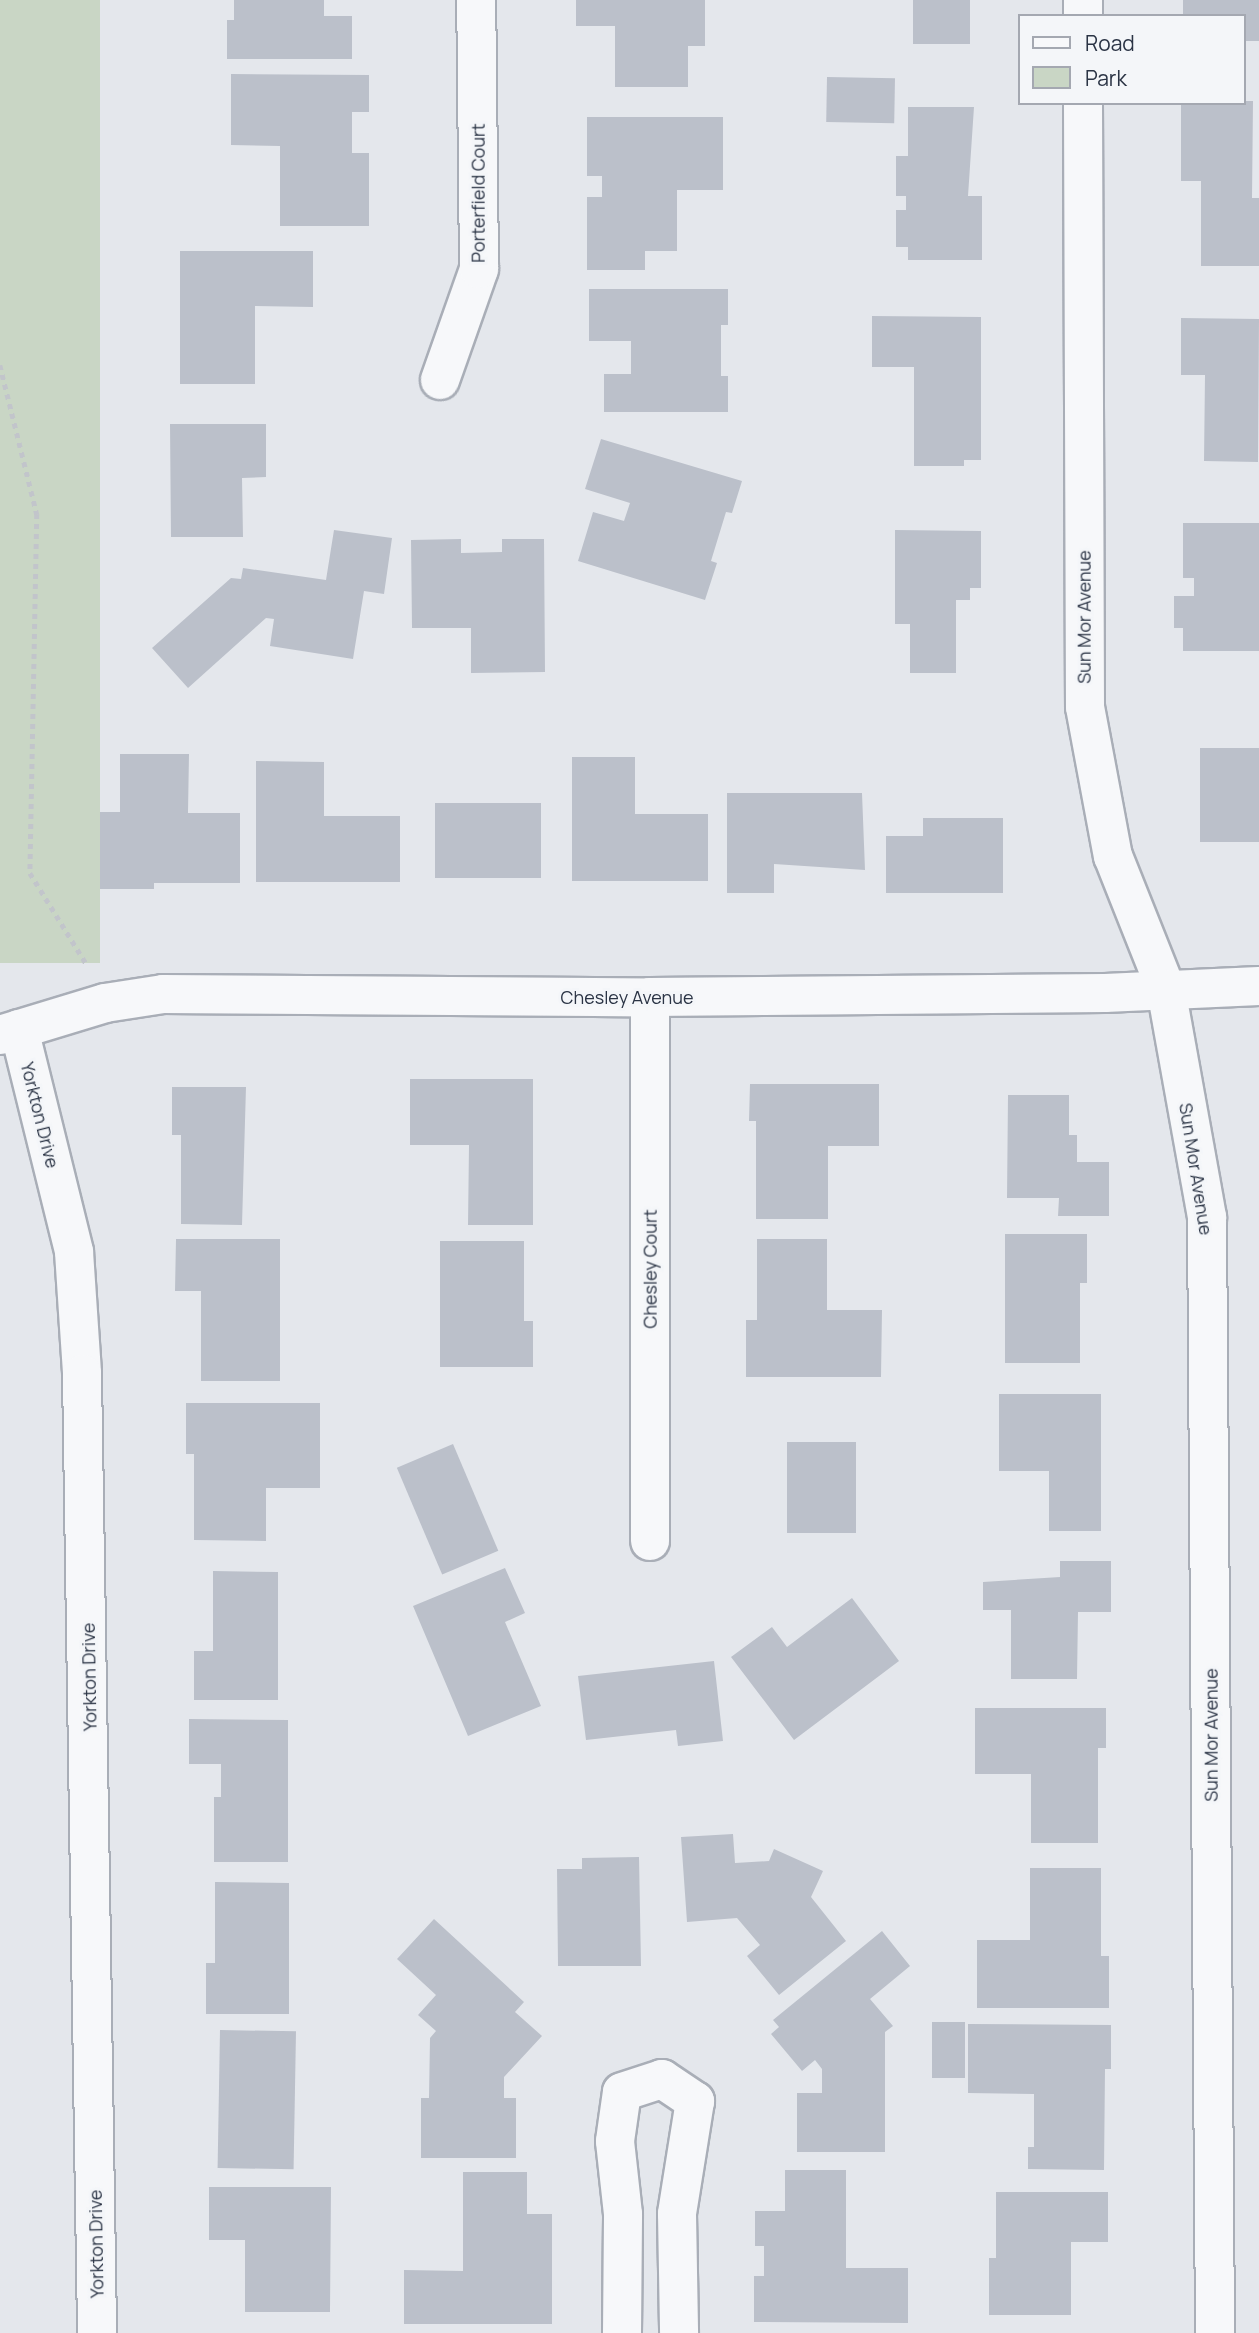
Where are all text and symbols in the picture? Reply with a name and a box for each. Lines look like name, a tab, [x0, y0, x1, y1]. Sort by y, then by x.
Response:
legend	[1018, 14, 1245, 105]
text: Road	[1085, 29, 1135, 57]
text: Park	[1085, 64, 1127, 92]
street label: Porterfield Court	[467, 123, 489, 263]
street label: Sun Mor Avenue	[1073, 550, 1095, 684]
street label: Chesley Avenue	[561, 986, 693, 1008]
street label: Yorkton Drive	[16, 1060, 64, 1170]
street label: Sun Mor Avenue	[1175, 1101, 1217, 1237]
street label: Chesley Court	[639, 1209, 661, 1329]
street label: Yorkton Drive	[77, 1623, 101, 1731]
street label: Sun Mor Avenue	[1200, 1668, 1222, 1802]
street label: Yorkton Drive	[84, 2190, 108, 2298]

